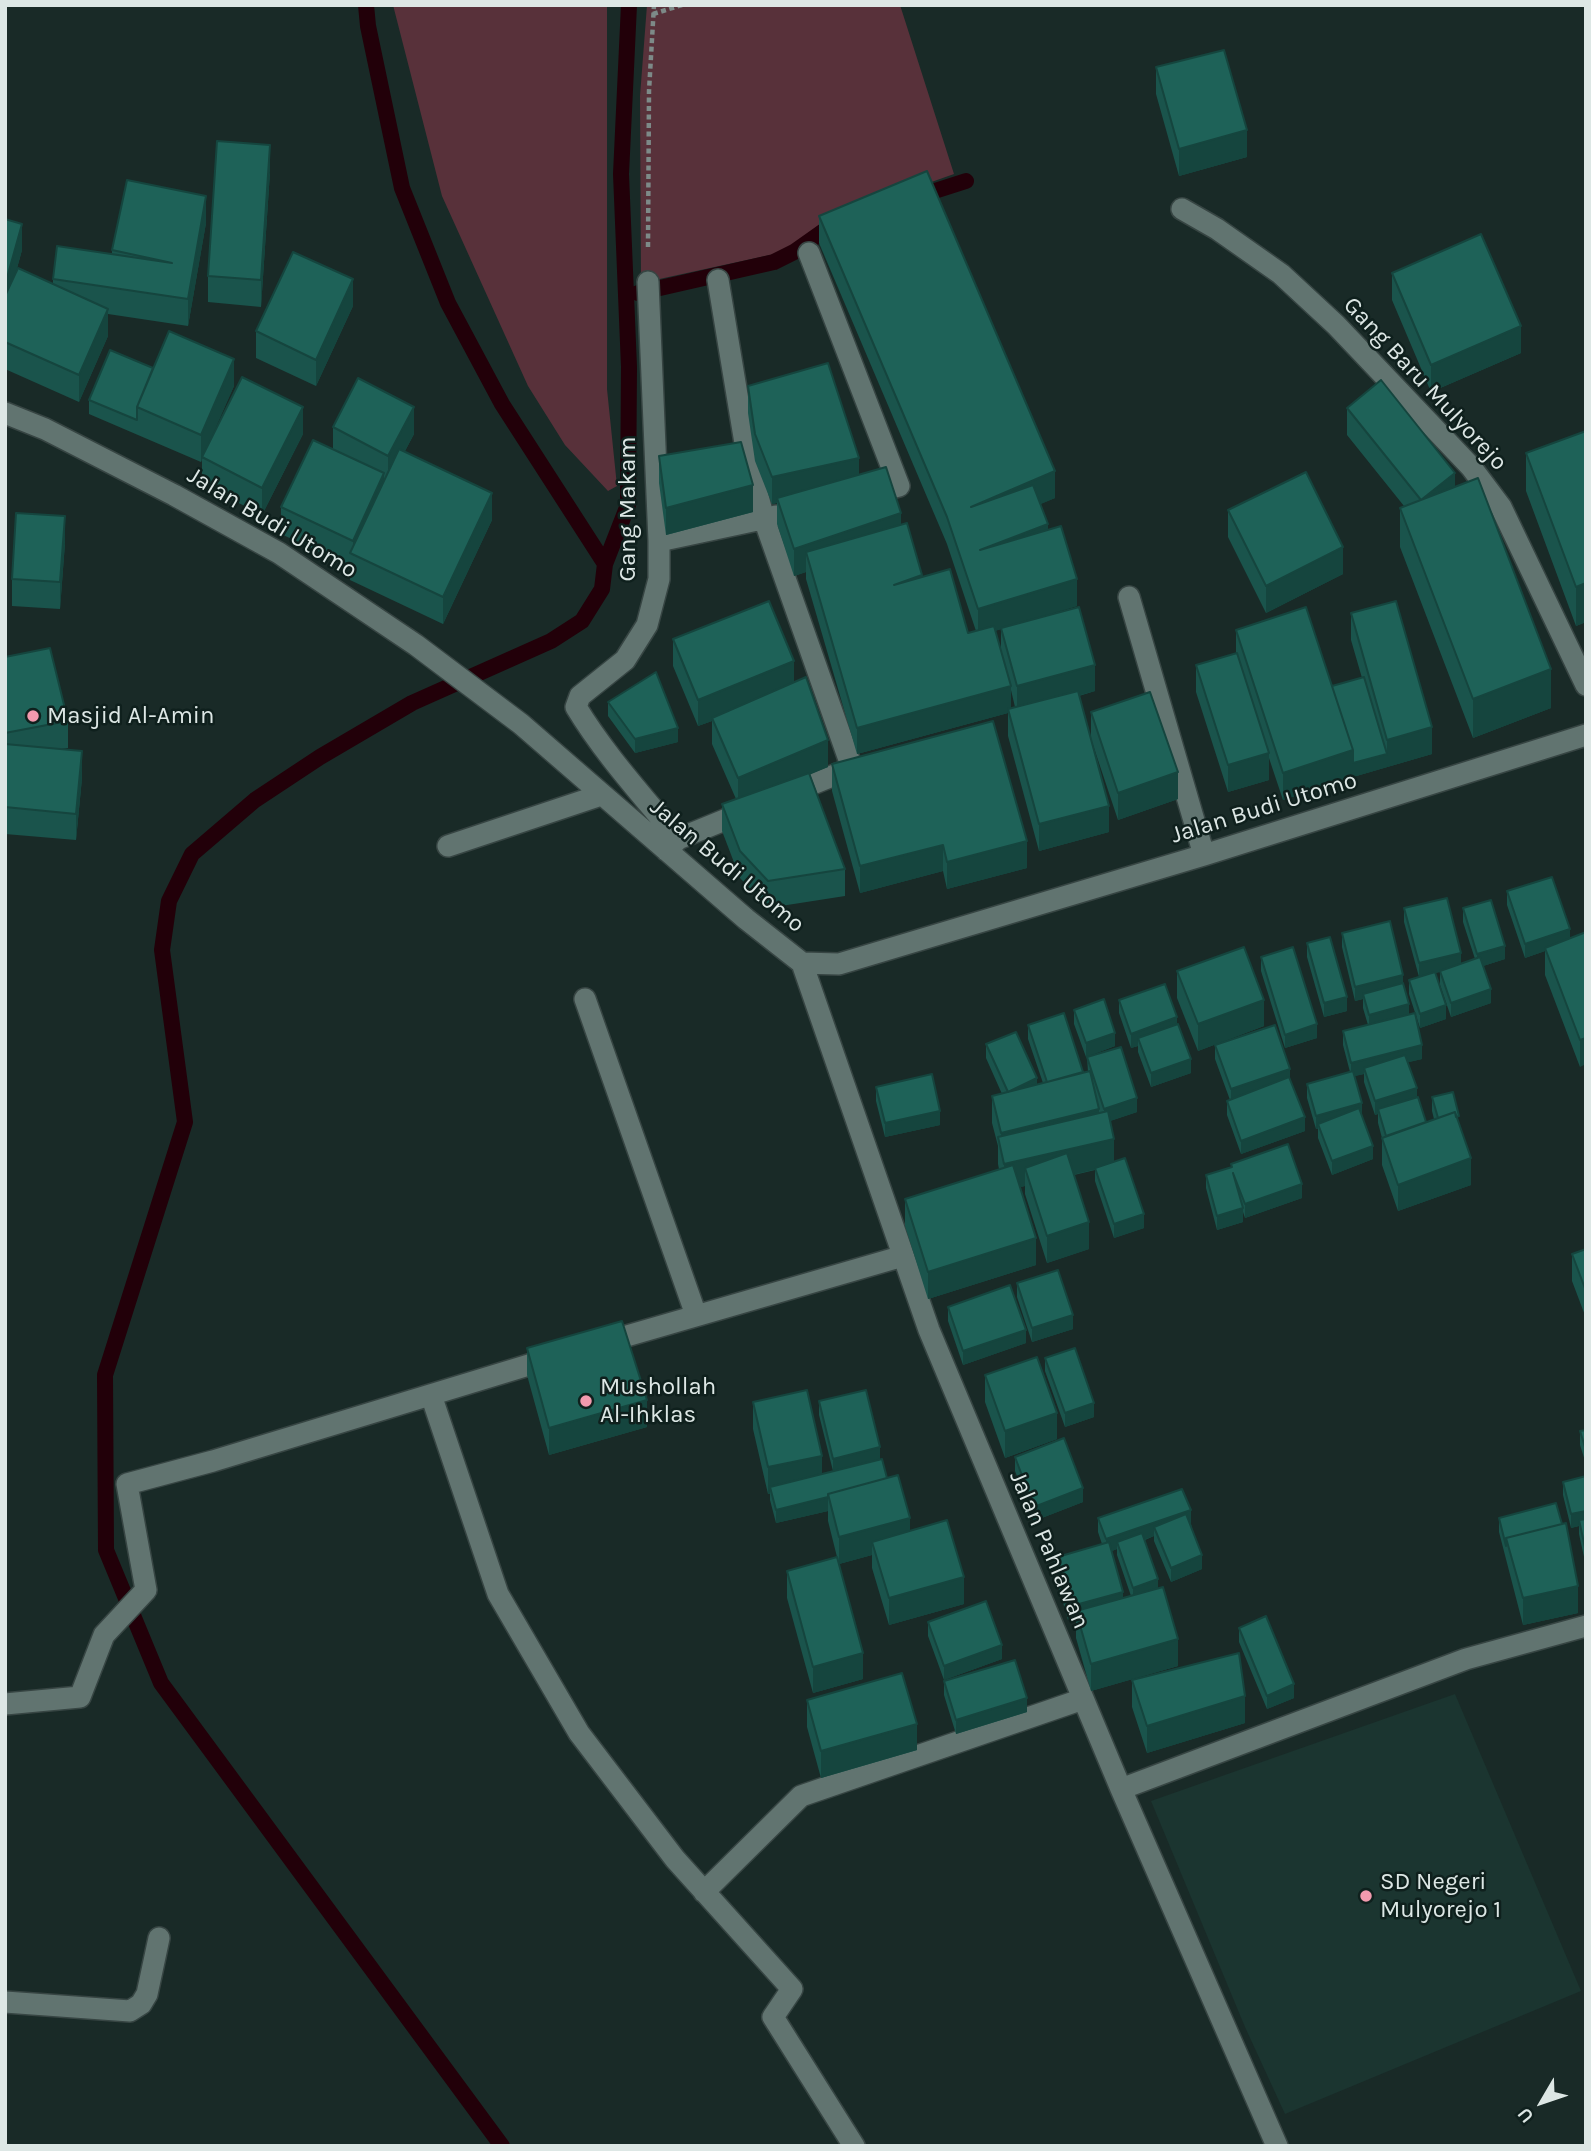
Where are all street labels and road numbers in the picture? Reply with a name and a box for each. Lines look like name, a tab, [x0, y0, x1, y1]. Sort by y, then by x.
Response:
street label: Gang Baru Mulyorejo	[1337, 291, 1513, 477]
street label: Gang Makam	[614, 436, 642, 582]
street label: Jalan Budi Utomo	[182, 461, 362, 585]
street label: Jalan Budi Utomo	[1168, 766, 1360, 850]
street label: Jalan Budi Utomo	[644, 793, 810, 939]
street label: Jalan Pahlawan	[1003, 1467, 1095, 1633]

